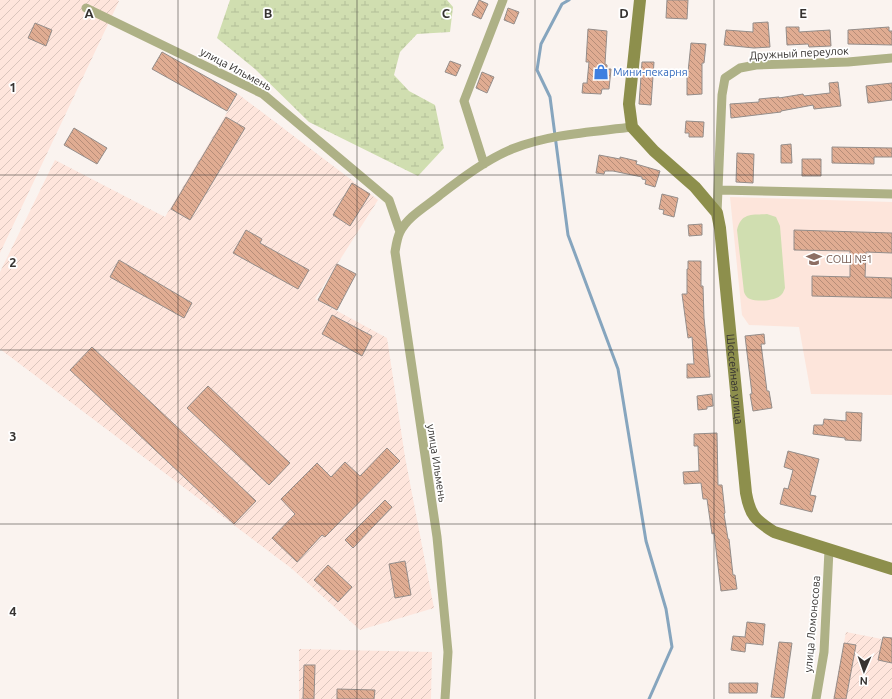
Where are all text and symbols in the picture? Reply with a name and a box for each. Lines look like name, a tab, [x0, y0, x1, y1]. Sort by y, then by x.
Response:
text: A	[84, 6, 94, 20]
text: B	[264, 6, 273, 20]
text: C	[442, 6, 451, 20]
text: D	[619, 6, 629, 20]
text: E	[799, 6, 807, 20]
street label: Дружный переулок	[749, 44, 849, 62]
street label: улица Ильмень	[198, 45, 274, 93]
shop icon: Мини-пекарня	[592, 63, 610, 81]
place label: Мини-пекарня	[613, 66, 688, 78]
text: 1	[9, 80, 17, 94]
school or university icon: СОШ №1	[805, 250, 823, 268]
place label: СОШ №1	[826, 253, 873, 265]
text: 2	[9, 255, 17, 269]
street label: Шоссейная улица	[724, 333, 745, 425]
street label: улица Ильмень	[425, 423, 449, 503]
text: 3	[9, 429, 17, 443]
street label: улица Ломоносова	[802, 575, 822, 673]
text: 4	[9, 604, 17, 618]
north arrow	[844, 651, 884, 691]
text: N	[859, 675, 868, 687]

